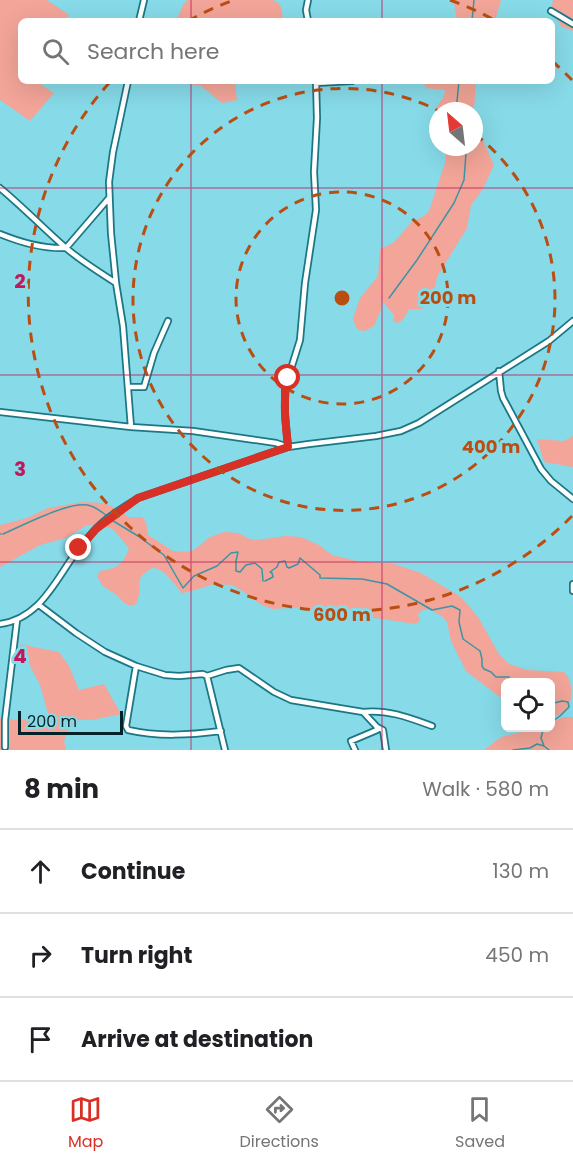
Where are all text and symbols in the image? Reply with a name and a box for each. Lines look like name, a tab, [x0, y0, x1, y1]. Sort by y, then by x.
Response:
search box	[18, 18, 555, 84]
icon: search	[39, 35, 72, 68]
text: Search here	[87, 36, 220, 67]
north arrow	[429, 102, 483, 156]
text: 2	[14, 267, 26, 295]
text: 200 m	[420, 285, 476, 310]
centre of rings	[332, 288, 352, 308]
route start	[274, 364, 300, 390]
text: 400 m	[462, 434, 520, 459]
text: 3	[14, 455, 26, 483]
route end	[65, 534, 91, 560]
text: 600 m	[313, 602, 371, 627]
text: 4	[13, 642, 27, 670]
map controls	[501, 678, 555, 732]
button: locate	[501, 678, 555, 732]
scale bar	[18, 708, 123, 736]
text: 200 m	[27, 710, 77, 733]
text: 8 min	[24, 771, 99, 807]
text: Walk · 580 m	[422, 775, 549, 803]
icon: ahead	[24, 855, 57, 888]
text: Continue	[81, 856, 185, 887]
text: 130 m	[492, 857, 549, 885]
icon: right	[24, 939, 57, 972]
text: Turn right	[81, 940, 192, 971]
text: 450 m	[485, 941, 549, 969]
icon: arrive	[24, 1023, 57, 1056]
text: Arrive at destination	[81, 1024, 313, 1055]
tab: Map	[68, 1093, 103, 1154]
tab: Directions	[240, 1093, 319, 1154]
tab: Saved	[455, 1093, 505, 1154]

